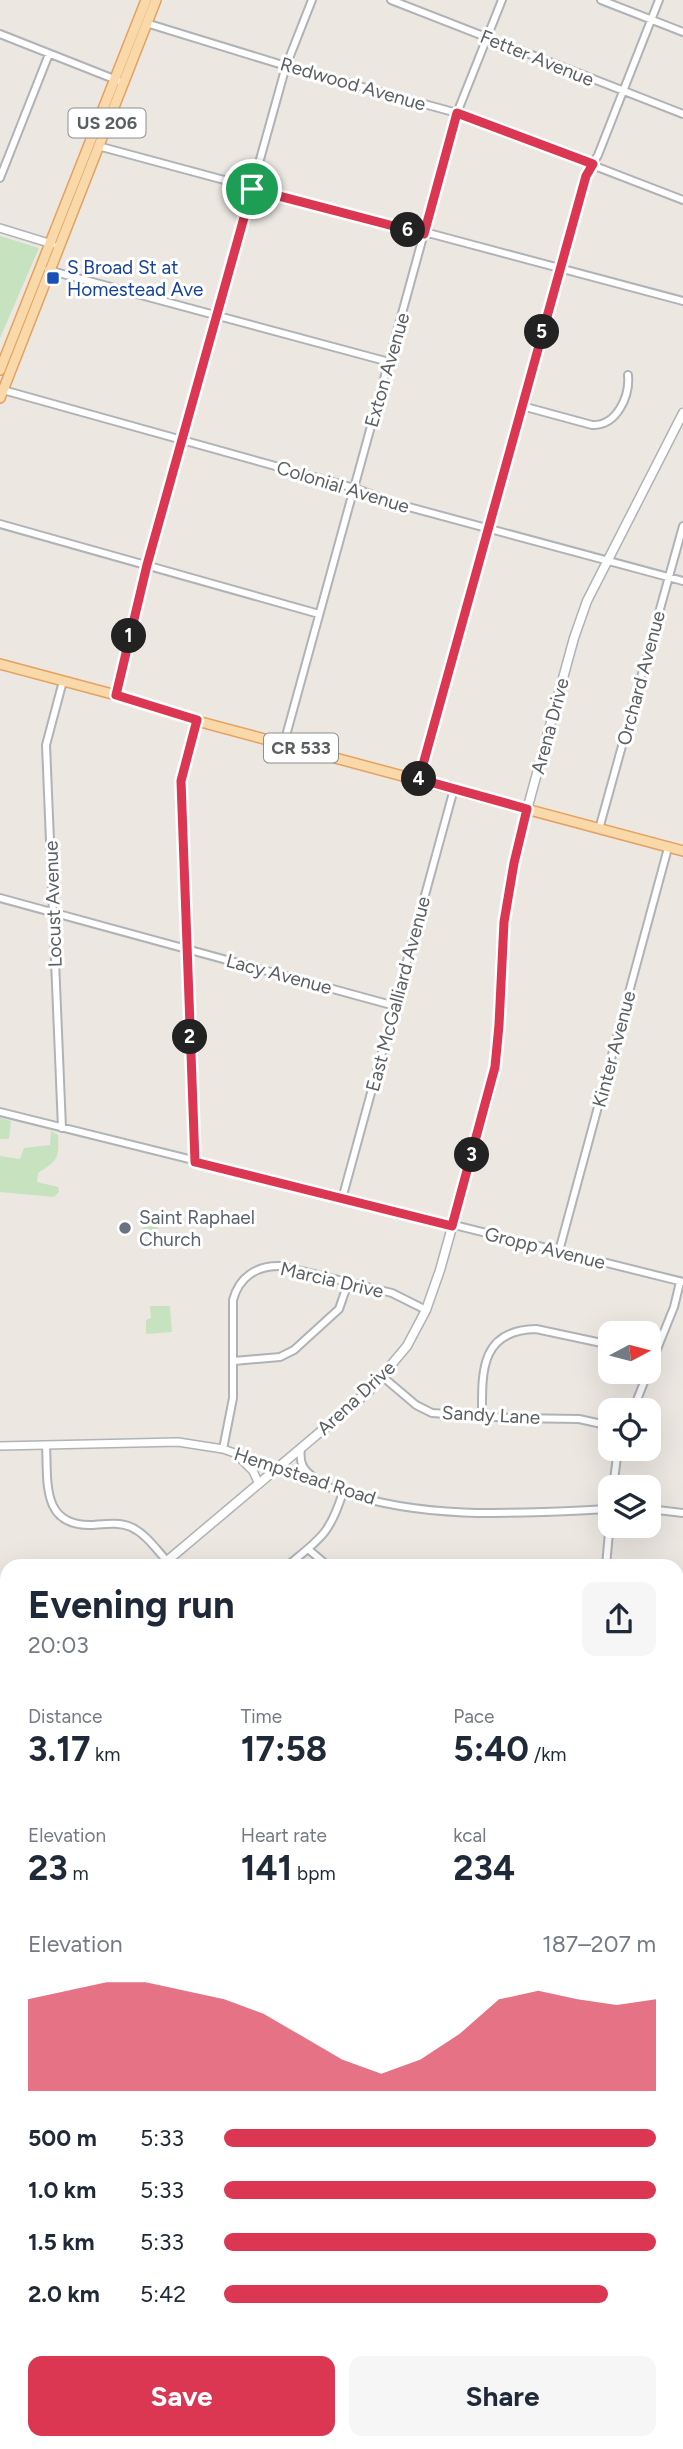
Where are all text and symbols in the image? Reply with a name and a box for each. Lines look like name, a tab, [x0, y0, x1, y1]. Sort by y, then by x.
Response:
street label: Fetter Avenue	[477, 25, 597, 91]
street label: Redwood Avenue	[278, 52, 428, 116]
road number: US 206	[68, 109, 146, 138]
pin	[222, 159, 282, 219]
icon: arrive	[233, 170, 271, 208]
pin: 6	[390, 212, 426, 247]
text: 6	[402, 218, 413, 241]
place label: S Broad St at Homestead Ave	[67, 256, 203, 301]
marker: S Broad St at Homestead Ave	[45, 270, 61, 286]
street label: Exton Avenue	[360, 310, 414, 430]
pin: 5	[524, 314, 560, 350]
text: 5	[536, 320, 547, 343]
street label: Colonial Avenue	[274, 456, 412, 518]
street label: Orchard Avenue	[612, 608, 670, 748]
pin: 1	[111, 618, 146, 654]
text: 1	[124, 624, 133, 647]
street label: Arena Drive	[526, 675, 574, 777]
road number: CR 533	[264, 734, 338, 762]
pin: 4	[402, 762, 436, 796]
text: 4	[412, 767, 425, 790]
street label: Locust Avenue	[39, 840, 67, 968]
street label: East McGalliard Avenue	[361, 894, 435, 1094]
street label: Lacy Avenue	[224, 949, 334, 999]
street label: Kinter Avenue	[587, 988, 641, 1110]
pin: 2	[172, 1020, 208, 1054]
text: 2	[184, 1025, 195, 1048]
pin: 3	[454, 1138, 490, 1172]
text: 3	[466, 1143, 477, 1166]
place label: Saint Raphael Church	[139, 1206, 255, 1251]
marker: Saint Raphael Church	[117, 1220, 133, 1236]
street label: Gropp Avenue	[482, 1222, 608, 1274]
street label: Marcia Drive	[278, 1257, 386, 1303]
north arrow	[598, 1321, 662, 1384]
map controls	[598, 1321, 661, 1538]
street label: Arena Drive	[312, 1356, 400, 1440]
button: locate	[598, 1398, 661, 1461]
street label: Sandy Lane	[441, 1401, 541, 1429]
street label: Hempstead Road	[231, 1442, 379, 1510]
button: layers	[598, 1475, 661, 1538]
text: Evening run	[28, 1582, 235, 1628]
button: share	[582, 1582, 656, 1656]
text: 20:03	[28, 1631, 89, 1659]
text: Distance	[28, 1705, 102, 1728]
text: Time	[241, 1705, 282, 1728]
text: Pace	[453, 1705, 494, 1728]
text: 3.17	[28, 1728, 90, 1770]
text: 17:58	[241, 1728, 327, 1770]
text: 5:40	[453, 1728, 529, 1770]
text: km	[90, 1743, 120, 1766]
text: /km	[529, 1743, 567, 1766]
text: Elevation	[28, 1824, 106, 1847]
text: Heart rate	[241, 1824, 327, 1847]
text: kcal	[453, 1824, 487, 1847]
text: 23	[28, 1847, 68, 1889]
text: 141	[241, 1847, 292, 1889]
text: 234	[453, 1847, 515, 1889]
text: m	[68, 1862, 89, 1885]
text: bpm	[292, 1862, 336, 1885]
text: Elevation	[28, 1930, 123, 1958]
text: 187–207 m	[542, 1930, 656, 1958]
text: 500 m	[28, 2124, 97, 2152]
text: 5:33	[140, 2124, 184, 2152]
text: 1.0 km	[28, 2176, 96, 2204]
text: 5:33	[140, 2176, 184, 2204]
text: 1.5 km	[28, 2228, 95, 2256]
text: 5:33	[140, 2228, 184, 2256]
text: 2.0 km	[28, 2280, 100, 2308]
text: 5:42	[140, 2280, 186, 2308]
button: Save	[28, 2356, 335, 2436]
button: Share	[349, 2356, 656, 2436]

